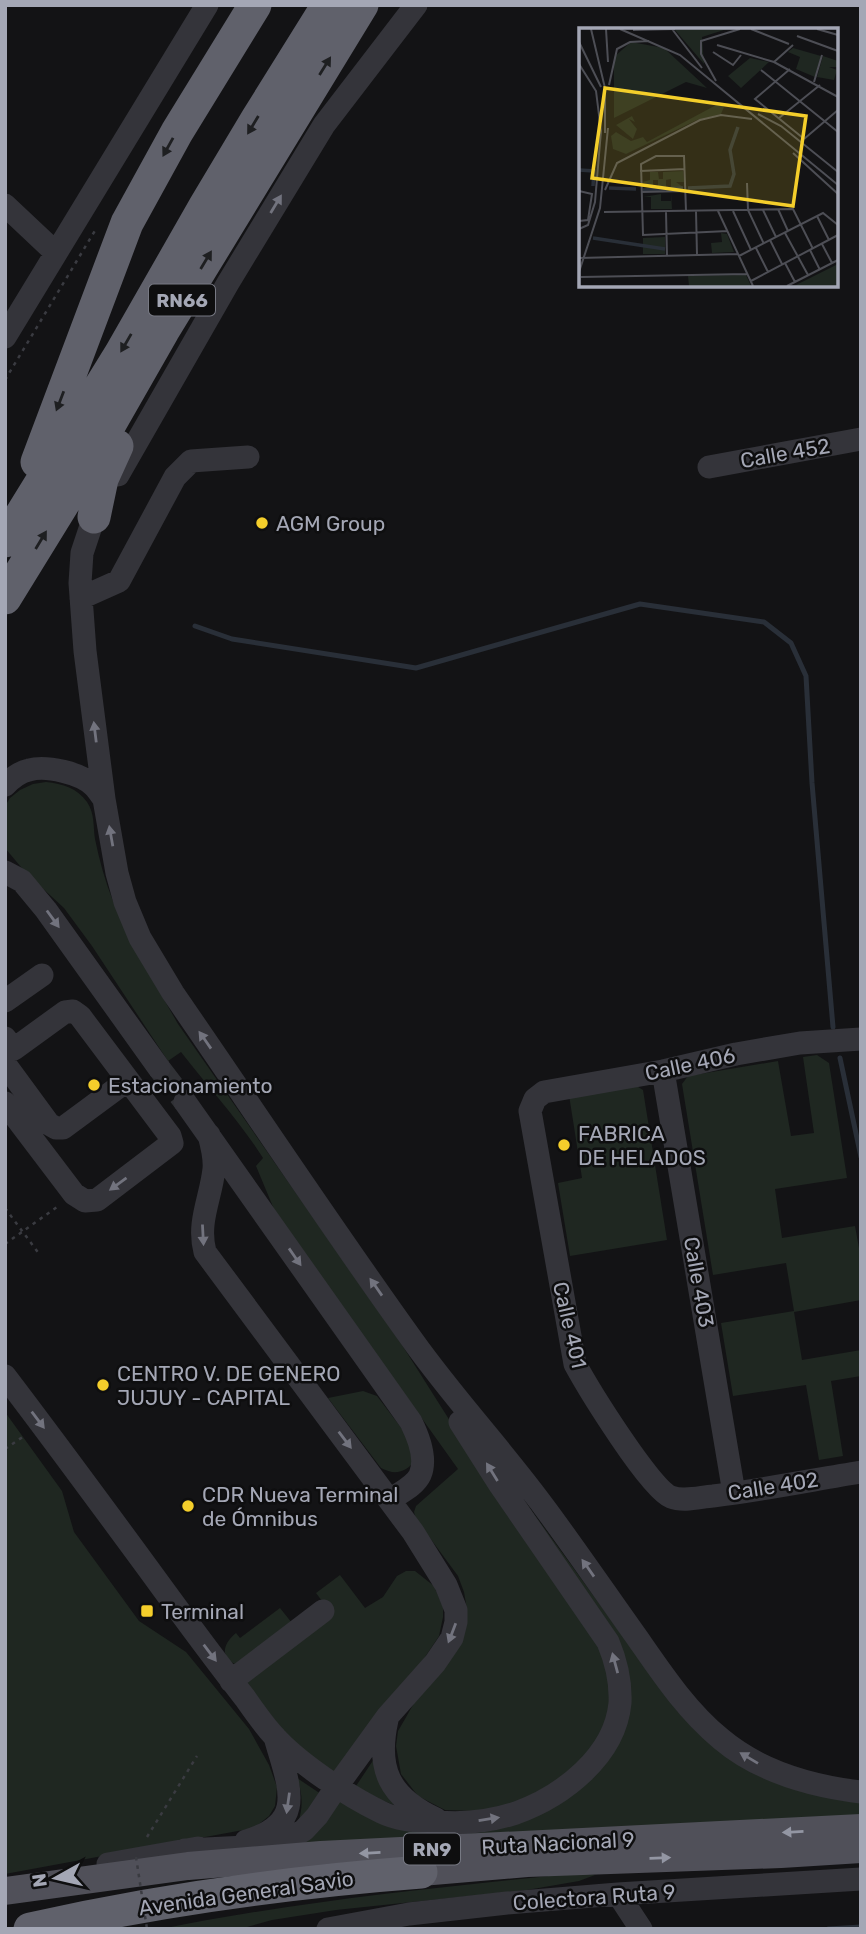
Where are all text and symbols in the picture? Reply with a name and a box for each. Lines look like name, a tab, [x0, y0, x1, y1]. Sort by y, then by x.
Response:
inset map	[579, 28, 838, 287]
one-way arrow	[319, 56, 332, 75]
one-way arrow	[247, 116, 260, 135]
one-way arrow	[162, 137, 174, 157]
one-way arrow	[270, 194, 282, 213]
one-way arrow	[200, 250, 213, 269]
road number: RN66	[149, 284, 215, 316]
one-way arrow	[120, 333, 132, 353]
one-way arrow	[54, 390, 65, 411]
street label: Calle 452	[738, 433, 832, 473]
place label: AGM Group	[276, 511, 385, 536]
marker: AGM Group	[254, 515, 270, 531]
one-way arrow	[34, 530, 47, 549]
one-way arrow	[90, 721, 101, 743]
one-way arrow	[105, 825, 116, 847]
one-way arrow	[46, 910, 60, 928]
one-way arrow	[198, 1031, 212, 1049]
street label: Calle 406	[643, 1042, 737, 1086]
place label: Estacionamiento	[108, 1073, 273, 1098]
marker: Estacionamiento	[86, 1077, 102, 1093]
place label: FABRICA DE HELADOS	[578, 1121, 706, 1170]
marker: FABRICA DE HELADOS	[556, 1137, 572, 1153]
one-way arrow	[109, 1177, 127, 1191]
one-way arrow	[198, 1224, 209, 1246]
street label: Calle 403	[679, 1235, 719, 1329]
one-way arrow	[288, 1248, 302, 1266]
one-way arrow	[369, 1278, 383, 1296]
street label: Calle 401	[548, 1279, 592, 1371]
place label: CENTRO V. DE GENERO JUJUY - CAPITAL	[117, 1361, 340, 1410]
marker: CENTRO V. DE GENERO JUJUY - CAPITAL	[95, 1377, 111, 1393]
one-way arrow	[31, 1411, 45, 1429]
one-way arrow	[338, 1431, 352, 1449]
one-way arrow	[486, 1462, 499, 1482]
street label: Calle 402	[726, 1467, 820, 1505]
place label: CDR Nueva Terminal de Ómnibus	[202, 1482, 398, 1531]
marker: CDR Nueva Terminal de Ómnibus	[180, 1498, 196, 1514]
one-way arrow	[581, 1559, 595, 1577]
place label: Terminal	[161, 1599, 244, 1624]
marker: Terminal	[139, 1603, 155, 1619]
one-way arrow	[446, 1623, 457, 1644]
one-way arrow	[203, 1644, 217, 1662]
one-way arrow	[609, 1652, 619, 1673]
one-way arrow	[740, 1752, 759, 1764]
one-way arrow	[282, 1792, 293, 1814]
one-way arrow	[478, 1813, 500, 1824]
one-way arrow	[781, 1826, 803, 1837]
street label: Ruta Nacional 9	[481, 1827, 635, 1859]
road number: RN9	[404, 1834, 460, 1865]
north arrow	[21, 1843, 91, 1913]
one-way arrow	[358, 1847, 380, 1858]
one-way arrow	[649, 1853, 671, 1864]
street label: Avenida General Savio	[137, 1866, 355, 1920]
text: N	[27, 1872, 52, 1889]
street label: Colectora Ruta 9	[512, 1879, 676, 1915]

